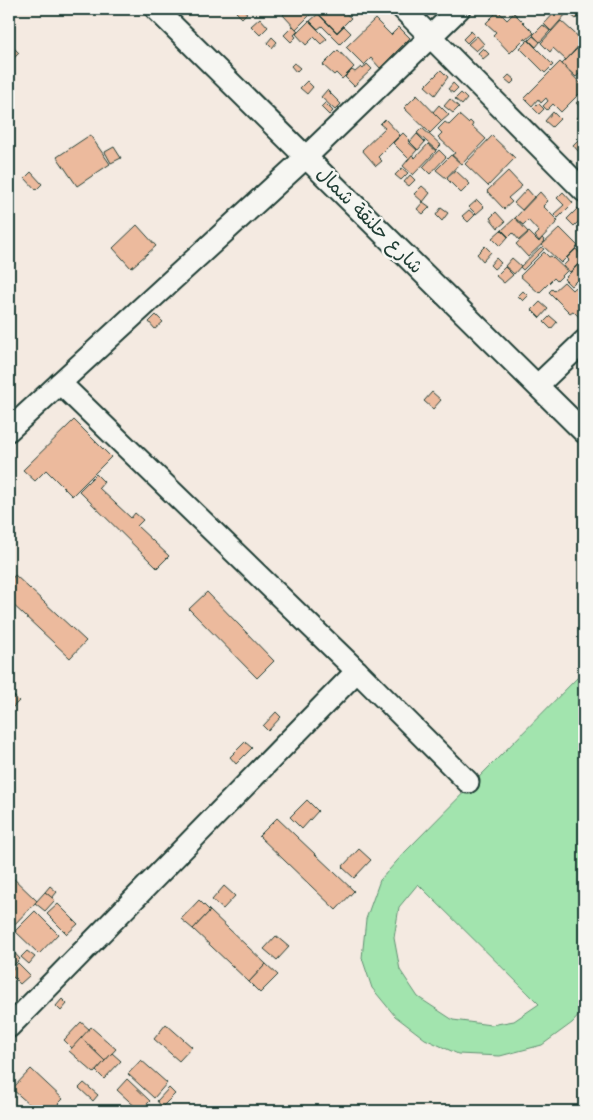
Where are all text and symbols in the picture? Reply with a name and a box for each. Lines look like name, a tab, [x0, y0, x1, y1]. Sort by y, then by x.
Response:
street label: شارع حلنقة شمال	[310, 161, 429, 280]

